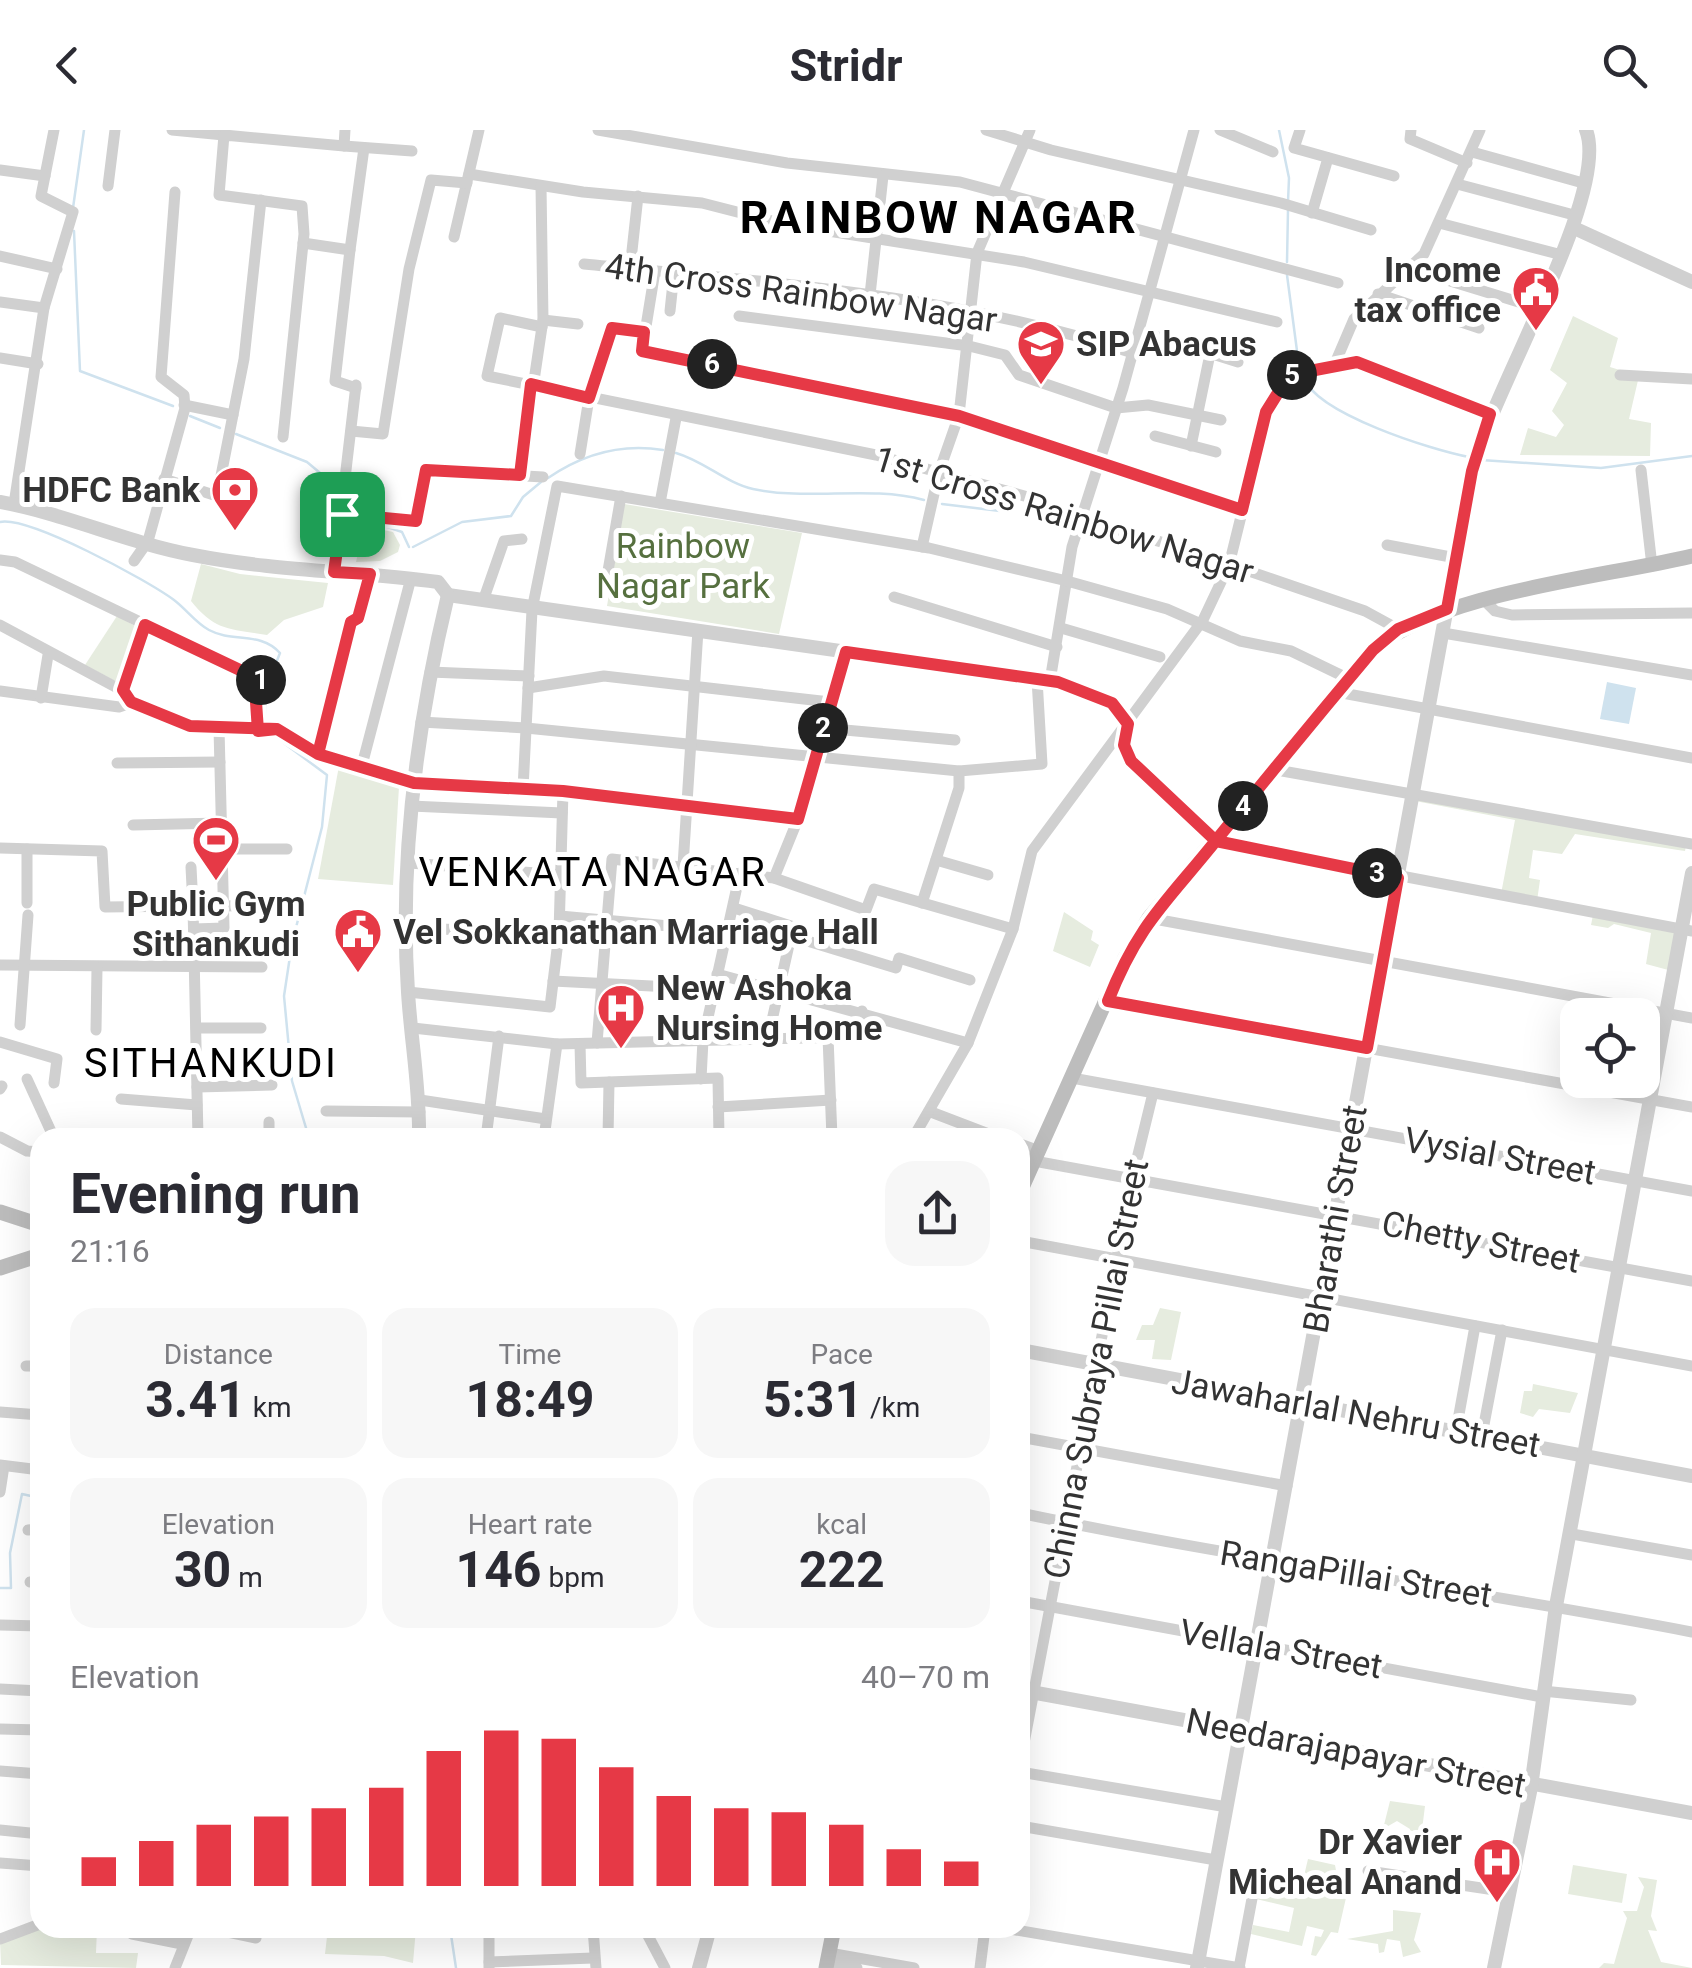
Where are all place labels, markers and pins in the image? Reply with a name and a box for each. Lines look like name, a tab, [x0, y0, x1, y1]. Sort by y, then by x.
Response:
place label: Income tax office	[1354, 250, 1501, 331]
public building icon: Income tax office	[1510, 264, 1562, 332]
school or university icon: SIP Abacus	[1015, 318, 1067, 386]
place label: SIP Abacus	[1076, 324, 1257, 365]
pin: 6	[687, 339, 737, 389]
pin: 5	[1267, 350, 1317, 400]
bank icon: HDFC Bank	[209, 464, 261, 532]
place label: HDFC Bank	[22, 470, 201, 511]
pin	[300, 472, 385, 557]
pin: 1	[236, 655, 286, 705]
pin: 2	[798, 703, 848, 753]
pin: 4	[1218, 781, 1268, 831]
sports icon: Public Gym Sithankudi	[190, 814, 242, 882]
pin: 3	[1352, 848, 1402, 898]
place label: Public Gym Sithankudi	[126, 884, 306, 965]
public building icon: Vel Sokkanathan Marriage Hall	[332, 906, 384, 974]
place label: Vel Sokkanathan Marriage Hall	[393, 912, 879, 953]
place label: New Ashoka Nursing Home	[656, 968, 882, 1049]
hospital icon: New Ashoka Nursing Home	[595, 982, 647, 1050]
place label: Dr Xavier Micheal Anand	[1228, 1822, 1462, 1903]
hospital icon: Dr Xavier Micheal Anand	[1471, 1836, 1523, 1904]

